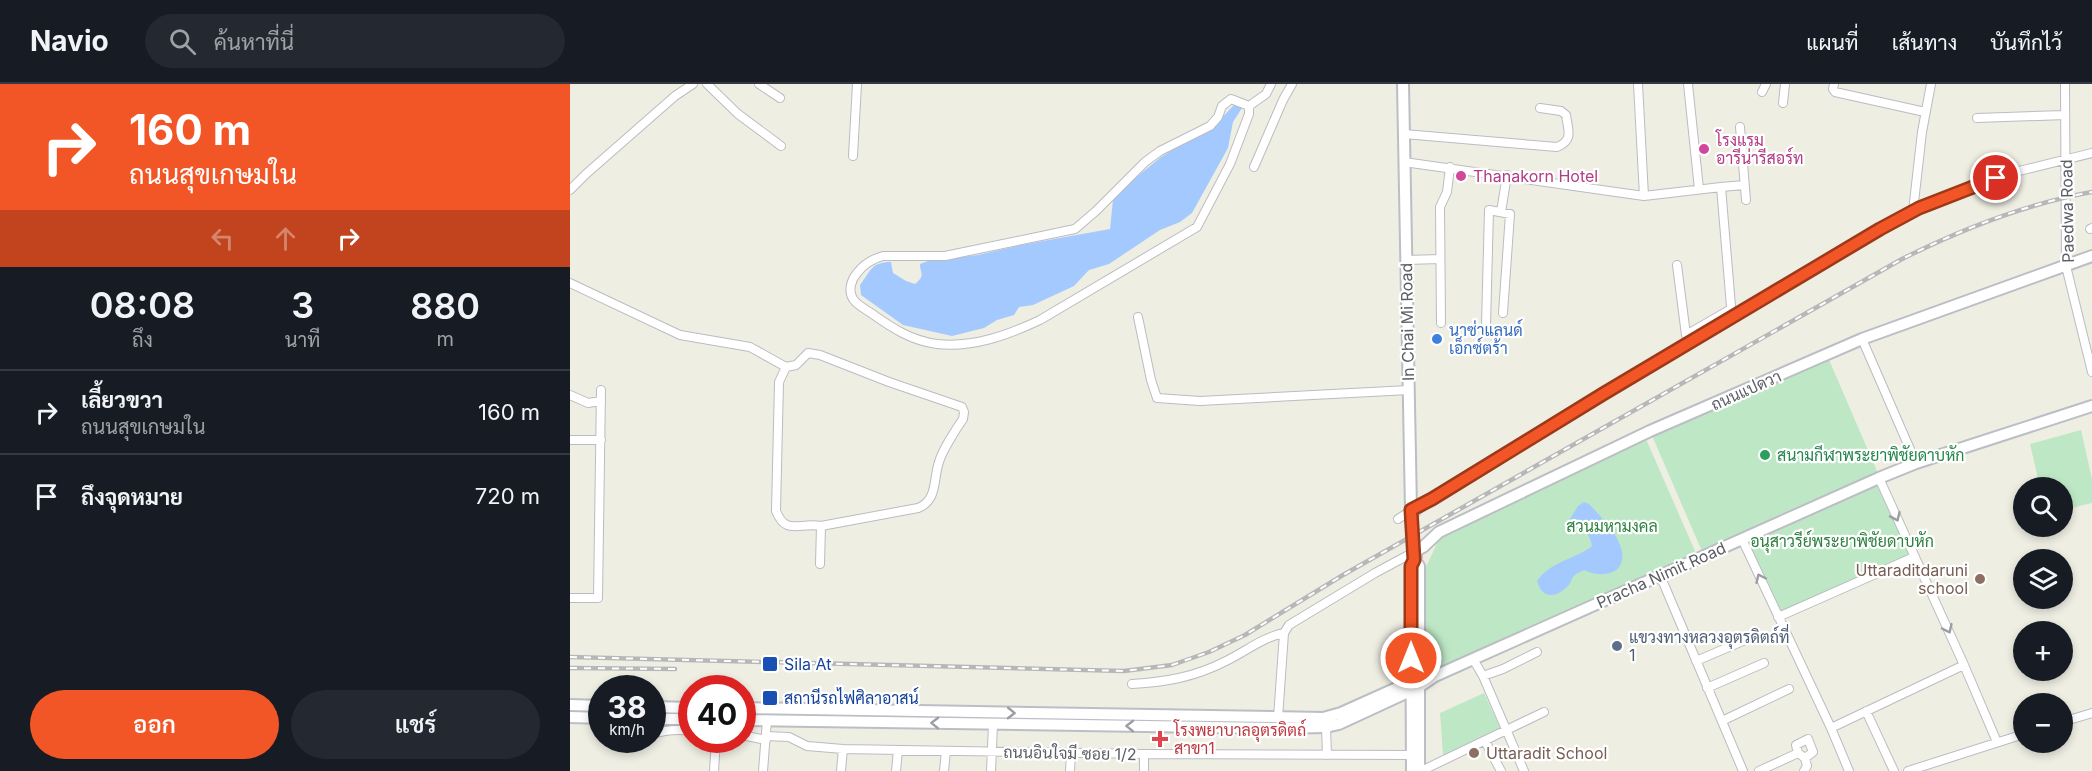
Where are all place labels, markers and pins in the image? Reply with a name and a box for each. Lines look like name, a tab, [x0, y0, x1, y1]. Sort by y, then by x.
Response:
place label: โรงแรม อารีน่ารีสอร์ท	[1715, 129, 1804, 168]
marker: โรงแรม อารีน่ารีสอร์ท	[1697, 142, 1711, 156]
pin	[1970, 152, 2021, 203]
place label: Thanakorn Hotel	[1473, 166, 1598, 186]
marker: Thanakorn Hotel	[1454, 169, 1468, 183]
place label: นาซ่าแลนด์ เอ็กซ์ตร้า	[1449, 318, 1523, 358]
marker: นาซ่าแลนด์ เอ็กซ์ตร้า	[1430, 332, 1444, 346]
place label: สนามกีฬาพระยาพิชัยดาบหัก	[1777, 444, 1965, 465]
marker: สนามกีฬาพระยาพิชัยดาบหัก	[1758, 448, 1772, 462]
place label: Uttaraditdaruni school	[1856, 560, 1968, 598]
marker: Uttaraditdaruni school	[1973, 572, 1987, 586]
place label: แขวงทางหลวงอุตรดิตถ์ที่ 1	[1629, 623, 1790, 665]
marker: แขวงทางหลวงอุตรดิตถ์ที่ 1	[1610, 639, 1624, 653]
place label: Sila At	[784, 654, 831, 674]
marker: Sila At	[761, 655, 779, 673]
place label: สถานีรถไฟศิลาอาสน์	[784, 686, 919, 708]
marker: สถานีรถไฟศิลาอาสน์	[761, 689, 779, 707]
place label: โรงพยาบาลอุตรดิตถ์ สาขา1	[1173, 718, 1306, 758]
marker: โรงพยาบาลอุตรดิตถ์ สาขา1	[1151, 730, 1169, 748]
place label: Uttaradit School	[1486, 743, 1607, 763]
marker: Uttaradit School	[1467, 746, 1481, 760]

